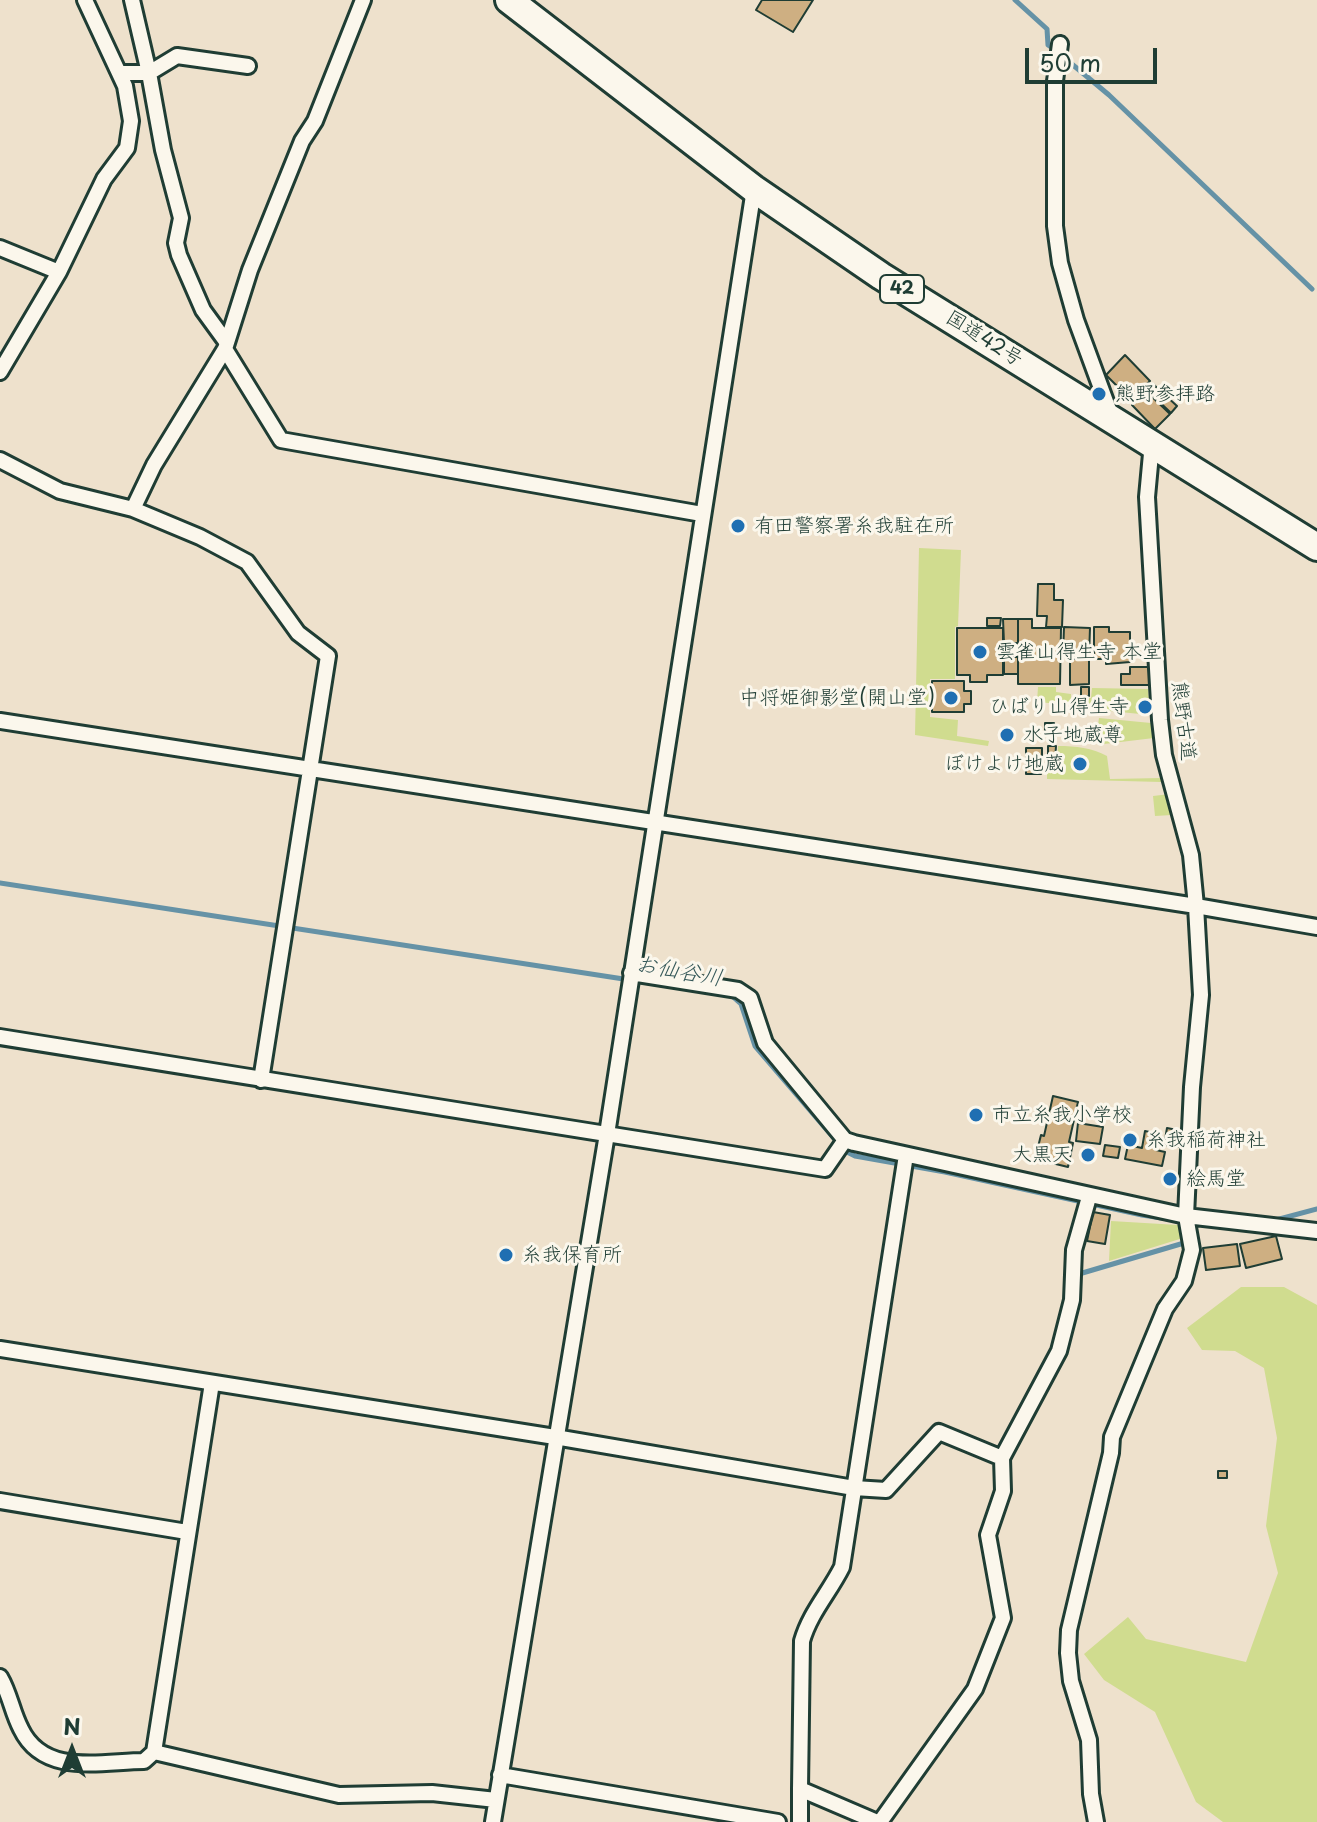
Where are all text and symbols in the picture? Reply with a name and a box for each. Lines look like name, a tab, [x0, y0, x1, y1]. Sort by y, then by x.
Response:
scale bar	[1029, 32, 1161, 82]
text: 50 m	[1039, 44, 1101, 80]
road number: 42	[880, 275, 924, 303]
street label: 国道42号	[941, 306, 1027, 372]
place label: 熊野参拝路	[1115, 382, 1215, 406]
marker: 熊野参拝路	[1090, 385, 1108, 403]
place label: 有田警察署糸我駐在所	[754, 514, 954, 538]
marker: 有田警察署糸我駐在所	[729, 517, 747, 535]
place label: 雲雀山得生寺 本堂	[996, 640, 1162, 664]
marker: 雲雀山得生寺 本堂	[971, 643, 989, 661]
street label: 熊野古道	[1166, 680, 1200, 762]
place label: 中将姫御影堂(開山堂)	[739, 686, 935, 710]
marker: 中将姫御影堂(開山堂)	[942, 689, 960, 707]
place label: ひばり山得生寺	[989, 695, 1129, 719]
marker: ひばり山得生寺	[1136, 698, 1154, 716]
place label: 水子地蔵尊	[1023, 723, 1123, 747]
marker: 水子地蔵尊	[998, 726, 1016, 744]
place label: ぼけよけ地蔵	[944, 752, 1064, 776]
marker: ぼけよけ地蔵	[1071, 755, 1089, 773]
water label: お仙谷川	[633, 951, 725, 993]
place label: 市立糸我小学校	[992, 1103, 1132, 1127]
marker: 市立糸我小学校	[967, 1106, 985, 1124]
place label: 糸我稲荷神社	[1146, 1128, 1266, 1152]
marker: 糸我稲荷神社	[1121, 1131, 1139, 1149]
place label: 大黒天	[1012, 1143, 1072, 1167]
marker: 大黒天	[1079, 1146, 1097, 1164]
place label: 絵馬堂	[1186, 1167, 1246, 1191]
marker: 絵馬堂	[1161, 1170, 1179, 1188]
place label: 糸我保育所	[522, 1243, 622, 1267]
marker: 糸我保育所	[497, 1246, 515, 1264]
text: N	[63, 1709, 81, 1742]
north arrow	[32, 1710, 112, 1790]

